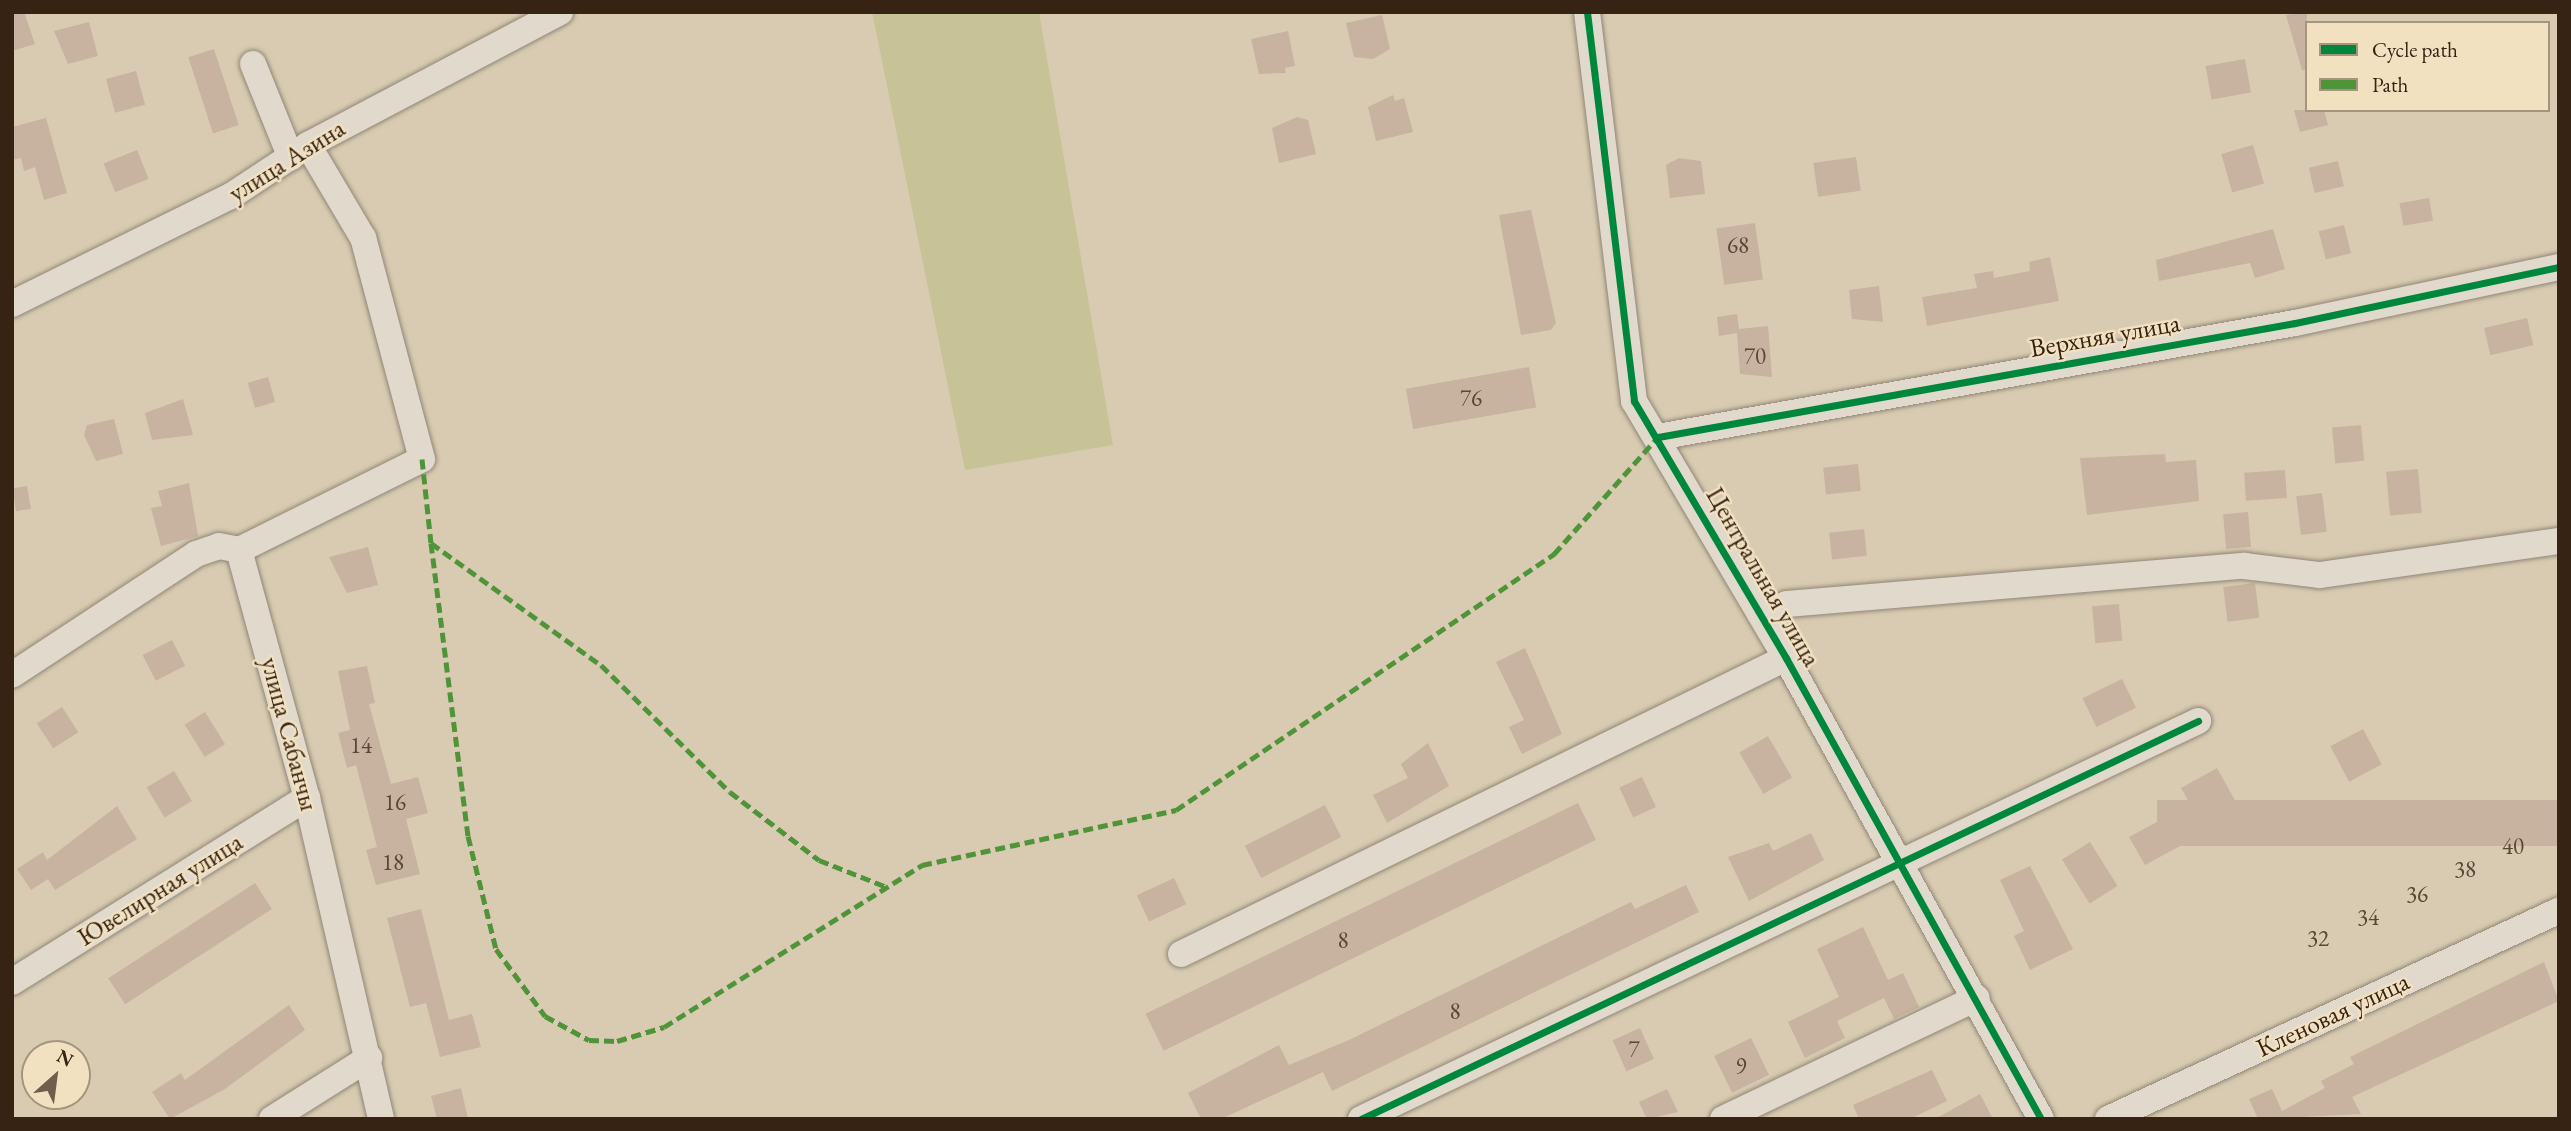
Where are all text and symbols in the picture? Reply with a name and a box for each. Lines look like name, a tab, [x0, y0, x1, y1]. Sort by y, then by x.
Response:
legend	[2305, 21, 2550, 112]
text: Cycle path	[2372, 36, 2458, 63]
text: Path	[2372, 71, 2408, 98]
street label: улица Азина	[223, 113, 351, 209]
house number: 68	[1727, 231, 1749, 259]
street label: Верхняя улица	[2028, 307, 2182, 365]
house number: 70	[1744, 342, 1766, 370]
house number: 76	[1460, 384, 1482, 412]
street label: Центральная улица	[1699, 482, 1827, 672]
street label: улица Сабанчы	[254, 654, 324, 814]
house number: 14	[350, 731, 372, 759]
house number: 16	[384, 788, 406, 816]
street label: Ювелирная улица	[72, 827, 248, 953]
house number: 40	[2502, 832, 2524, 860]
house number: 18	[382, 848, 404, 876]
house number: 38	[2454, 855, 2476, 883]
house number: 36	[2406, 880, 2428, 908]
house number: 34	[2357, 903, 2379, 931]
house number: 32	[2307, 924, 2329, 952]
house number: 8	[1337, 926, 1349, 954]
street label: Кленовая улица	[2252, 966, 2414, 1064]
house number: 8	[1449, 997, 1461, 1025]
house number: 7	[1628, 1035, 1640, 1063]
north arrow	[21, 1040, 91, 1110]
text: N	[52, 1043, 78, 1072]
house number: 9	[1735, 1052, 1747, 1080]

